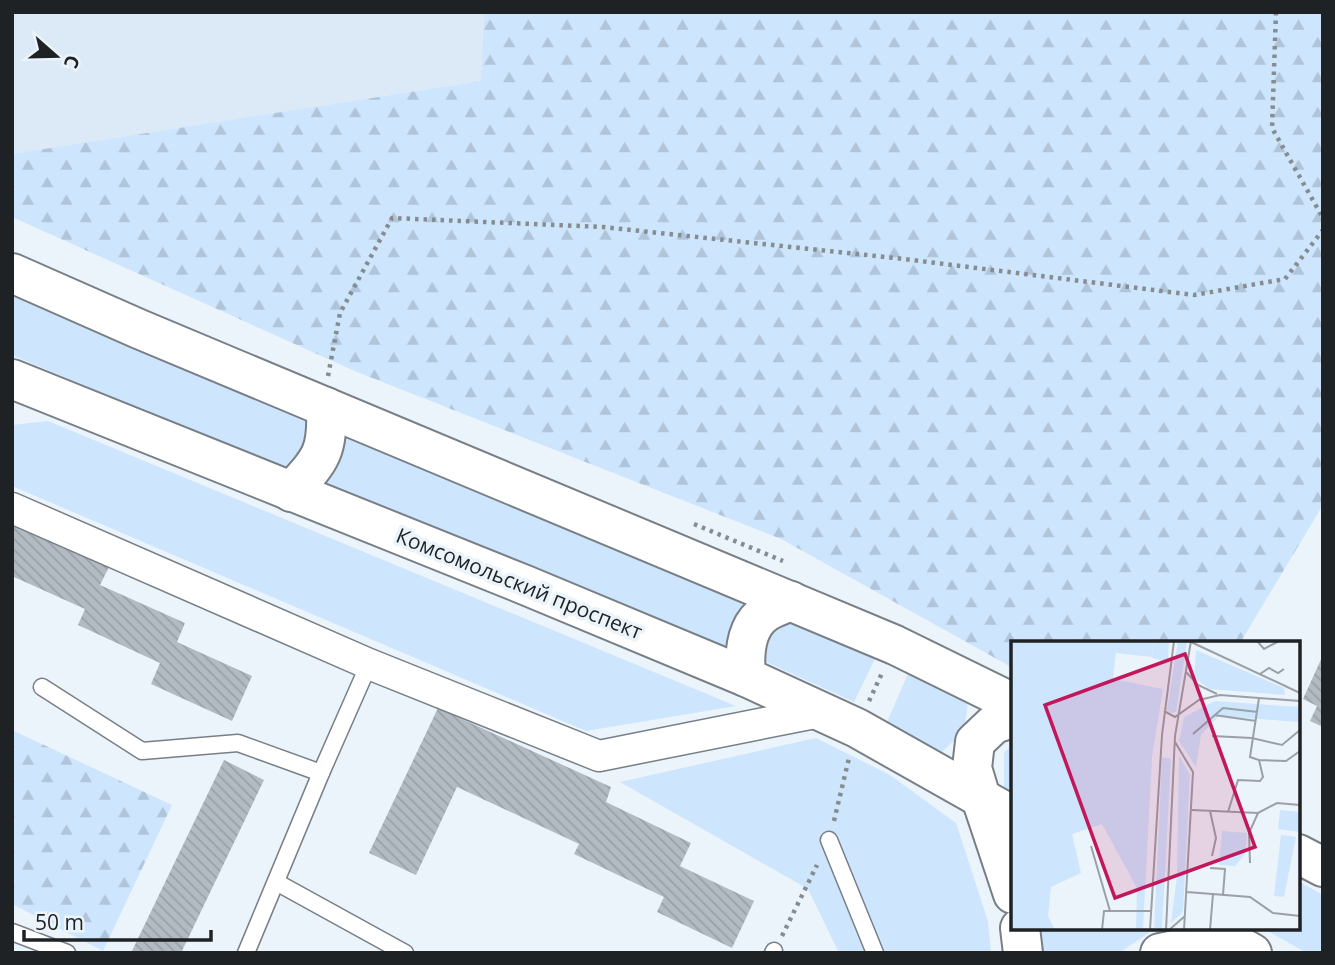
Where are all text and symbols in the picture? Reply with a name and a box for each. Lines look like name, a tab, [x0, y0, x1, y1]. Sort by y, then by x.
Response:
north arrow	[21, 21, 91, 91]
text: С	[58, 52, 86, 72]
street label: Комсомольский проспект	[392, 521, 647, 645]
inset map	[1011, 641, 1300, 930]
scale bar	[24, 898, 212, 942]
text: 50 m	[35, 908, 84, 936]

